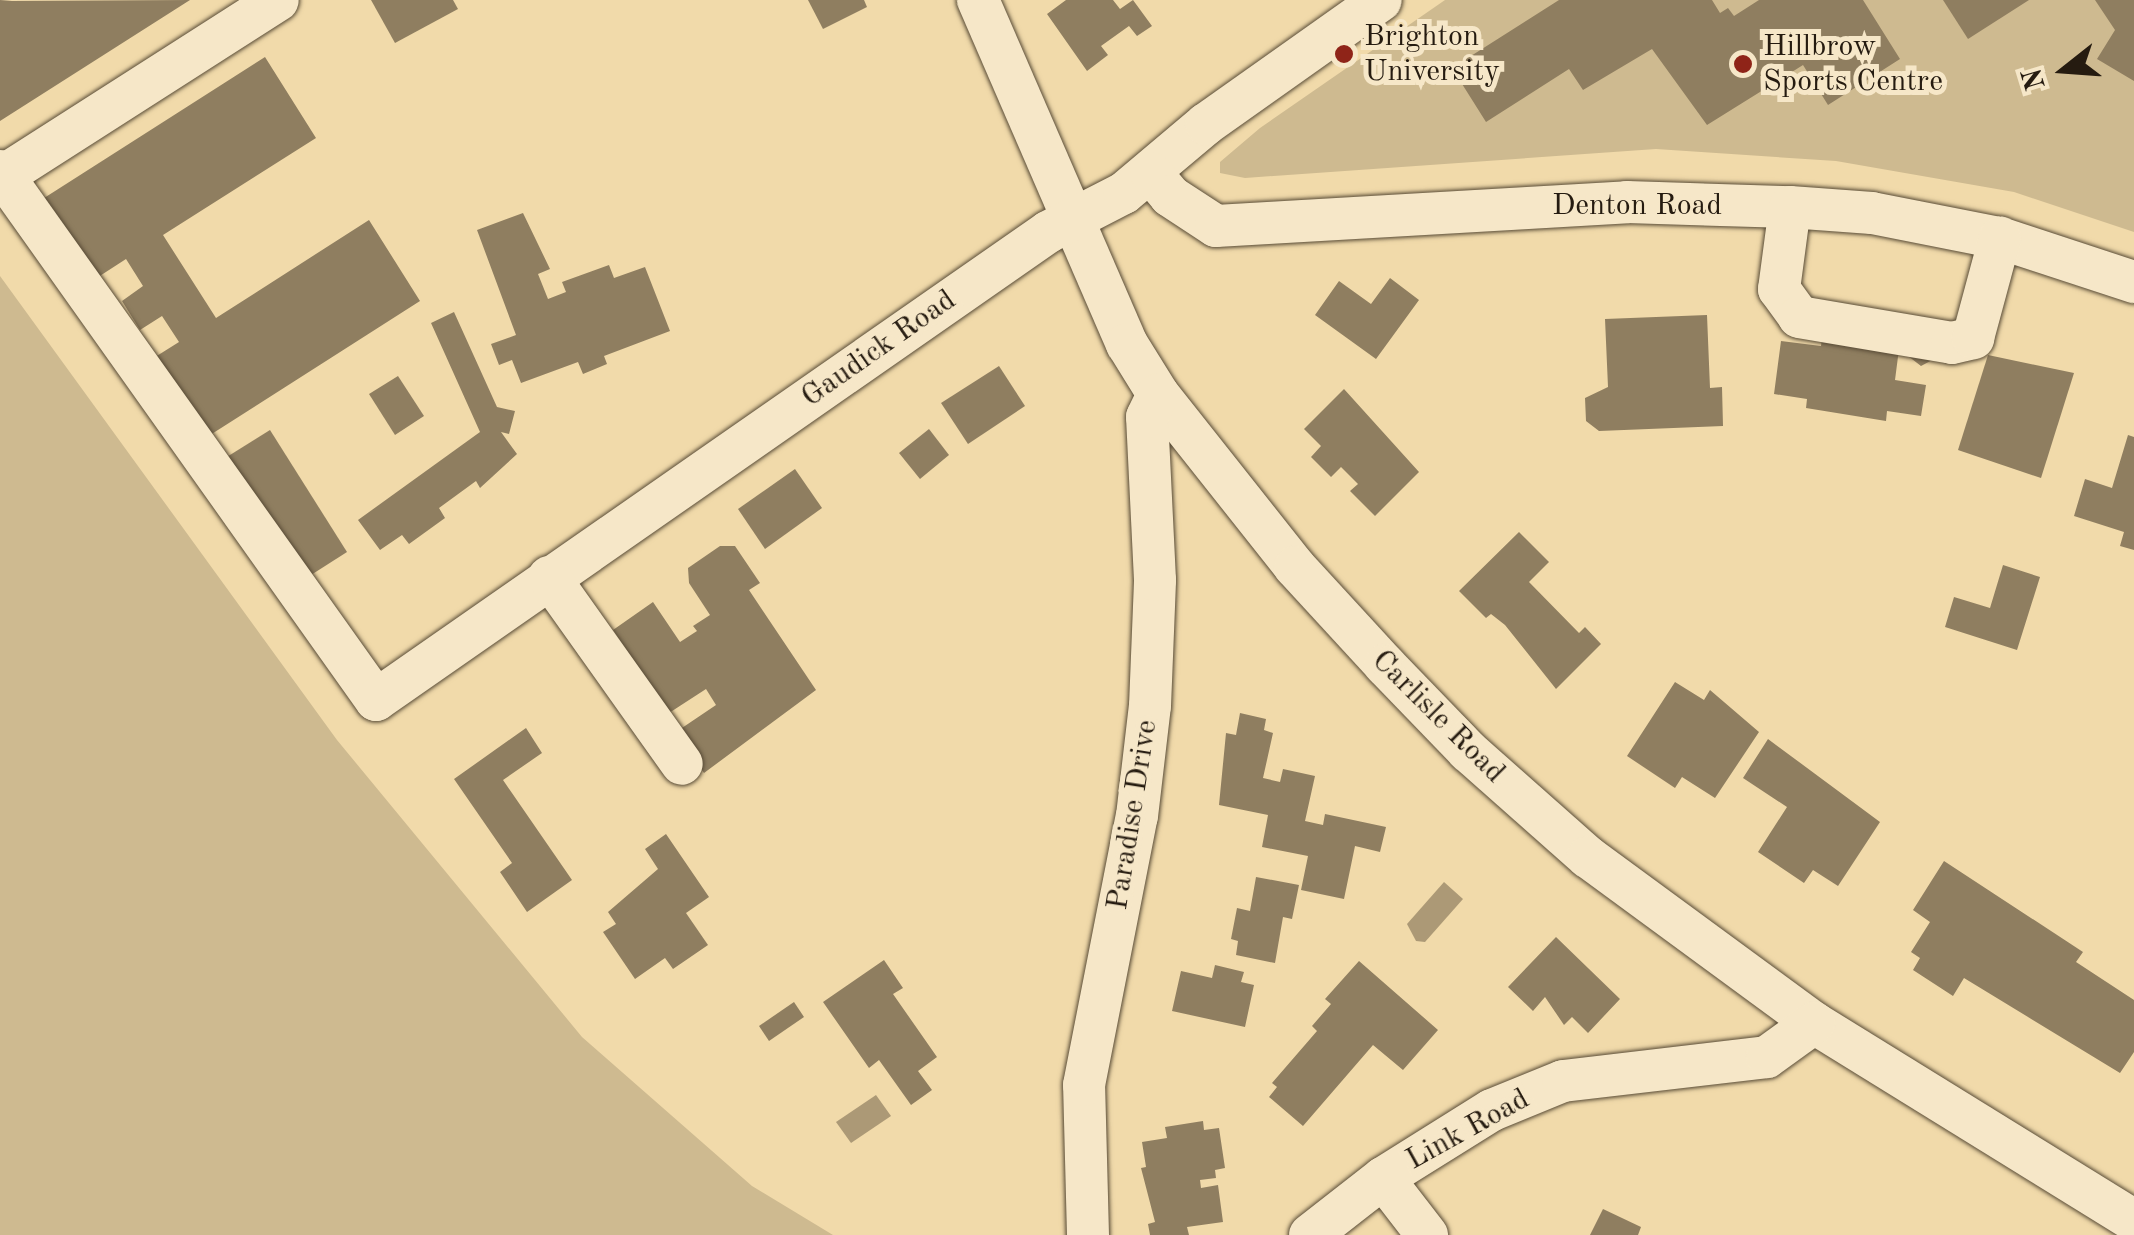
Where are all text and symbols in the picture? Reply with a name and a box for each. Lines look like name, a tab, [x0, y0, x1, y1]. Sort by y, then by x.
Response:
place label: Brighton University	[1364, 19, 1500, 90]
north arrow	[2014, 20, 2114, 120]
place label: Hillbrow Sports Centre	[1763, 29, 1943, 100]
marker: Brighton University	[1333, 43, 1355, 65]
marker: Hillbrow Sports Centre	[1732, 53, 1754, 75]
text: N	[2019, 64, 2052, 93]
street label: Denton Road	[1552, 188, 1722, 224]
street label: Gaudick Road	[795, 283, 963, 415]
street label: Carlisle Road	[1364, 643, 1512, 791]
street label: Paradise Drive	[1100, 717, 1166, 913]
street label: Link Road	[1400, 1081, 1536, 1179]

